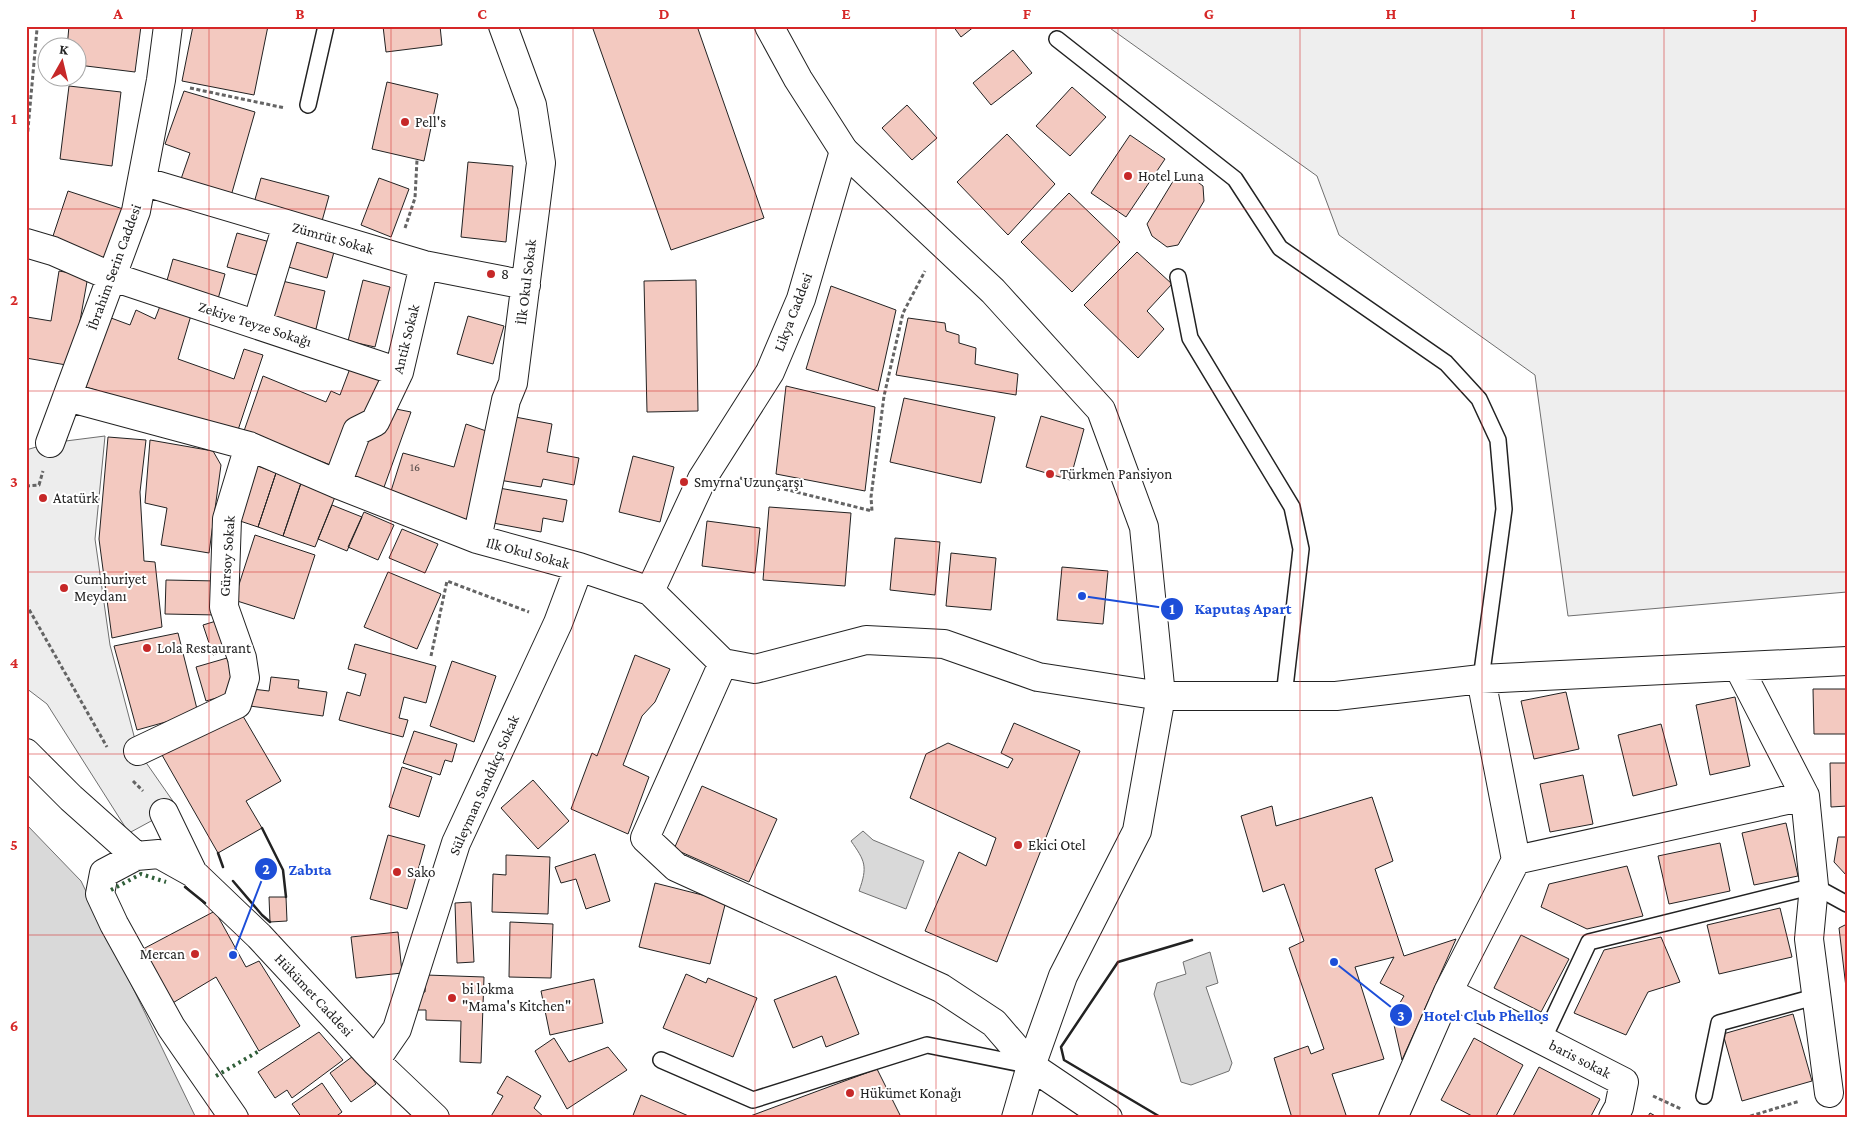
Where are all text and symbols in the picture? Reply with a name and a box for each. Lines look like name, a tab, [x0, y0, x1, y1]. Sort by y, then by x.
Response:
text: A	[112, 5, 123, 22]
text: B	[295, 5, 305, 22]
text: C	[477, 5, 487, 22]
text: D	[658, 5, 670, 22]
text: E	[841, 5, 851, 22]
text: F	[1023, 5, 1032, 22]
text: G	[1204, 5, 1214, 22]
text: H	[1386, 5, 1397, 22]
text: I	[1570, 5, 1576, 22]
text: J	[1750, 5, 1758, 22]
north arrow	[38, 38, 88, 88]
text: K	[58, 41, 70, 58]
text: 1	[11, 110, 17, 127]
place label: Pell's	[415, 114, 446, 130]
marker: Pell's	[399, 116, 411, 128]
place label: Hotel Luna	[1138, 168, 1204, 184]
marker: Hotel Luna	[1122, 170, 1134, 182]
street label: İbrahim Serin Caddesi	[84, 202, 144, 332]
street label: Zümrüt Sokak	[290, 219, 377, 258]
street label: İlk Okul Sokak	[513, 238, 539, 326]
place label: 8	[501, 266, 509, 282]
marker: 8	[485, 268, 497, 280]
street label: Likya Caddesi	[771, 270, 816, 354]
text: 2	[10, 291, 18, 308]
street label: Zekiye Teyze Sokağı	[196, 298, 314, 351]
street label: Antik Sokak	[390, 302, 423, 375]
house number: 16	[410, 460, 420, 474]
place label: Türkmen Pansiyon	[1060, 466, 1172, 483]
marker: Türkmen Pansiyon	[1044, 468, 1056, 480]
text: 3	[10, 473, 18, 490]
place label: Smyrna Uzunçarşı	[694, 474, 803, 491]
marker: Smyrna Uzunçarşı	[678, 476, 690, 488]
place label: Atatürk	[53, 490, 99, 506]
marker: Atatürk	[37, 492, 49, 504]
street label: Gürsoy Sokak	[216, 514, 239, 597]
street label: Ilk Okul Sokak	[484, 534, 572, 572]
place label: Cumhuriyet Meydanı	[74, 571, 147, 605]
marker: Cumhuriyet Meydanı	[58, 582, 70, 594]
callout: Kaputaş Apart	[1160, 593, 1302, 624]
text: Kaputaş Apart	[1194, 600, 1292, 617]
text: 1	[1169, 601, 1175, 617]
place label: Lola Restaurant	[157, 640, 252, 656]
marker: Lola Restaurant	[141, 642, 153, 654]
text: 4	[10, 654, 19, 671]
street label: Süleyman Sandıkçı Sokak	[446, 712, 523, 858]
text: 5	[10, 836, 18, 853]
place label: Ekici Otel	[1028, 837, 1086, 853]
marker: Ekici Otel	[1012, 839, 1024, 851]
callout: Zabıta	[253, 854, 341, 885]
text: 2	[262, 861, 270, 877]
text: Zabıta	[288, 861, 332, 878]
place label: Sako	[407, 864, 435, 880]
marker: Sako	[391, 866, 403, 878]
place label: Mercan	[140, 946, 185, 962]
marker: Mercan	[189, 948, 201, 960]
street label: Hükümet Caddesi	[272, 950, 356, 1040]
place label: bi lokma "Mama's Kitchen"	[462, 981, 571, 1014]
marker: bi lokma "Mama's Kitchen"	[446, 992, 458, 1004]
callout: Hotel Club Phellos	[1388, 1000, 1558, 1031]
text: Hotel Club Phellos	[1424, 1007, 1549, 1024]
text: 3	[1397, 1008, 1405, 1024]
text: 6	[10, 1017, 18, 1034]
street label: baris sokak	[1546, 1037, 1614, 1082]
place label: Hükümet Konağı	[860, 1085, 961, 1102]
marker: Hükümet Konağı	[844, 1087, 856, 1099]

